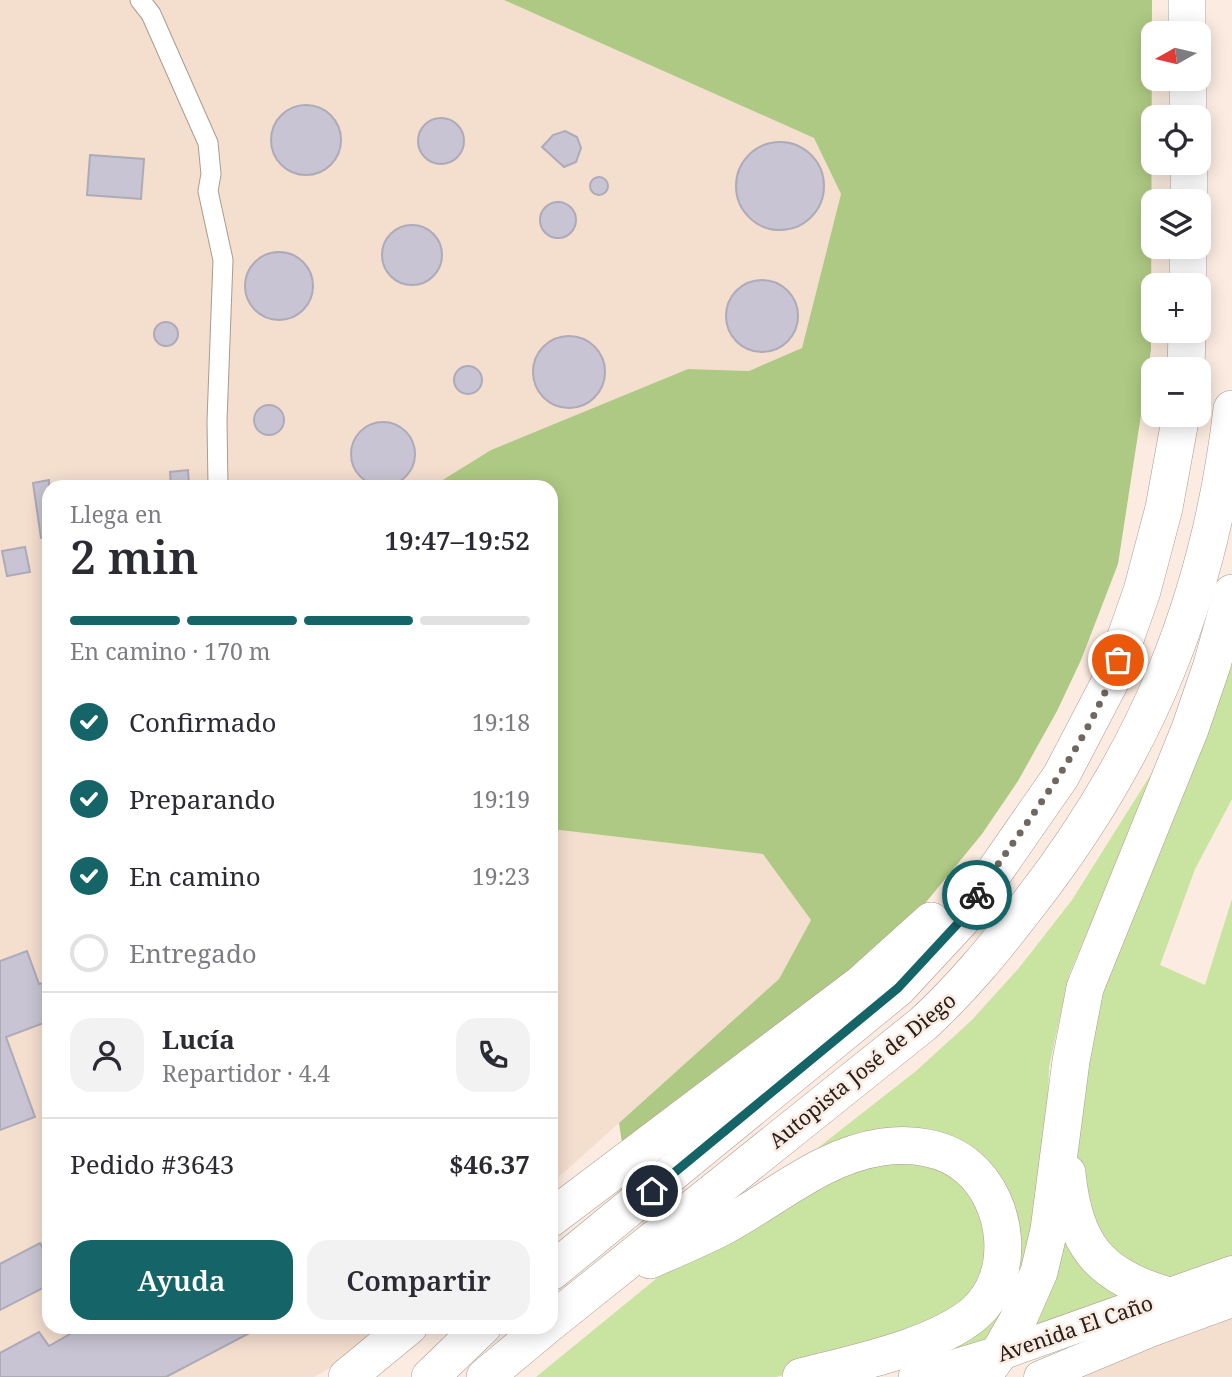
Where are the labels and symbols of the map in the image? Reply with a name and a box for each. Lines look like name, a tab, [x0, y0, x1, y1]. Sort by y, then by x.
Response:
north arrow	[1141, 21, 1211, 91]
pin	[1088, 630, 1148, 690]
courier	[942, 860, 1012, 930]
street label: Autopista José de Diego	[763, 986, 961, 1154]
pin	[622, 1161, 682, 1221]
street label: Avenida El Caño	[993, 1288, 1157, 1368]

